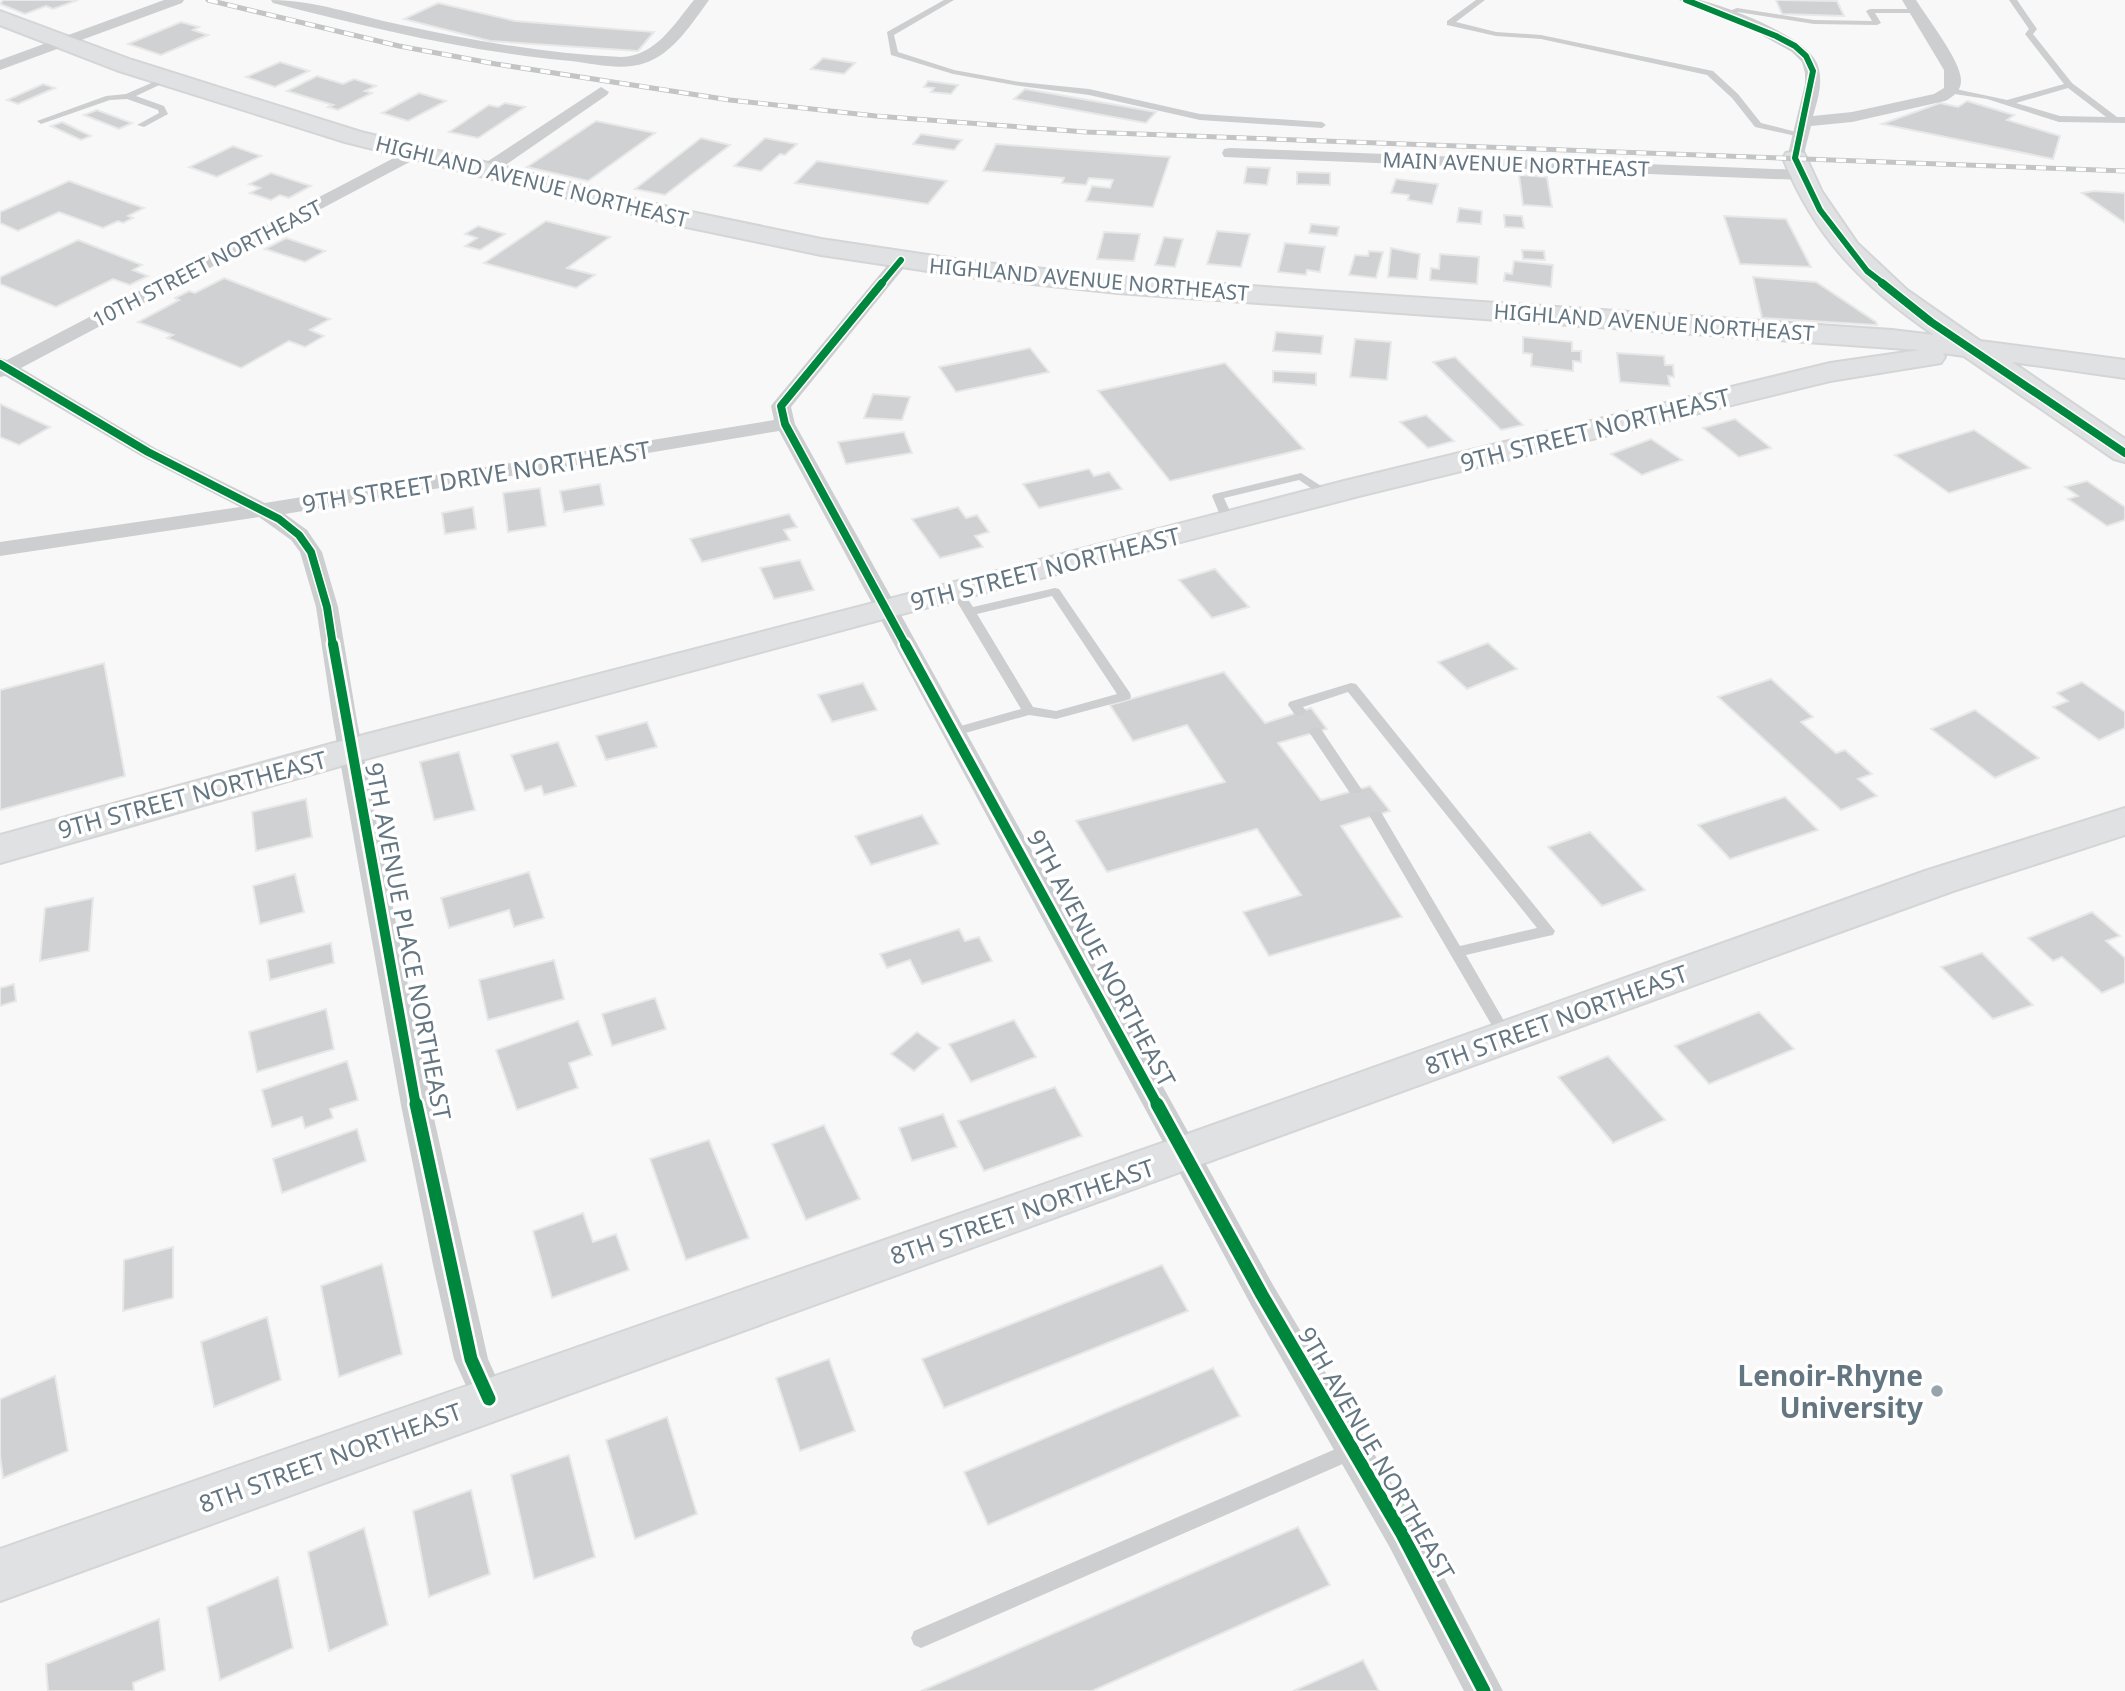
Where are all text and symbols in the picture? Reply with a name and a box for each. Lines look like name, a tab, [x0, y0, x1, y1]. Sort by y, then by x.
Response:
street label: HIGHLAND AVENUE NORTHEAST	[373, 129, 691, 233]
street label: MAIN AVENUE NORTHEAST	[1382, 145, 1650, 183]
street label: 10TH STREET NORTHEAST	[87, 193, 327, 333]
street label: HIGHLAND AVENUE NORTHEAST	[928, 251, 1250, 307]
street label: HIGHLAND AVENUE NORTHEAST	[1493, 297, 1815, 347]
street label: 9TH STREET NORTHEAST	[1457, 379, 1734, 479]
street label: 9TH STREET DRIVE NORTHEAST	[300, 432, 653, 520]
street label: 9TH STREET NORTHEAST	[907, 518, 1184, 618]
street label: 9TH STREET NORTHEAST	[54, 742, 331, 846]
street label: 9TH AVENUE PLACE NORTHEAST	[358, 759, 460, 1123]
street label: 9TH AVENUE NORTHEAST	[1020, 824, 1184, 1093]
street label: 8TH STREET NORTHEAST	[1420, 956, 1692, 1082]
street label: 8TH STREET NORTHEAST	[886, 1150, 1159, 1272]
street label: 9TH AVENUE NORTHEAST	[1291, 1321, 1463, 1586]
place label: Lenoir-Rhyne University	[1738, 1356, 1923, 1426]
marker: Lenoir-Rhyne University	[1929, 1383, 1945, 1399]
street label: 8TH STREET NORTHEAST	[194, 1394, 466, 1520]

